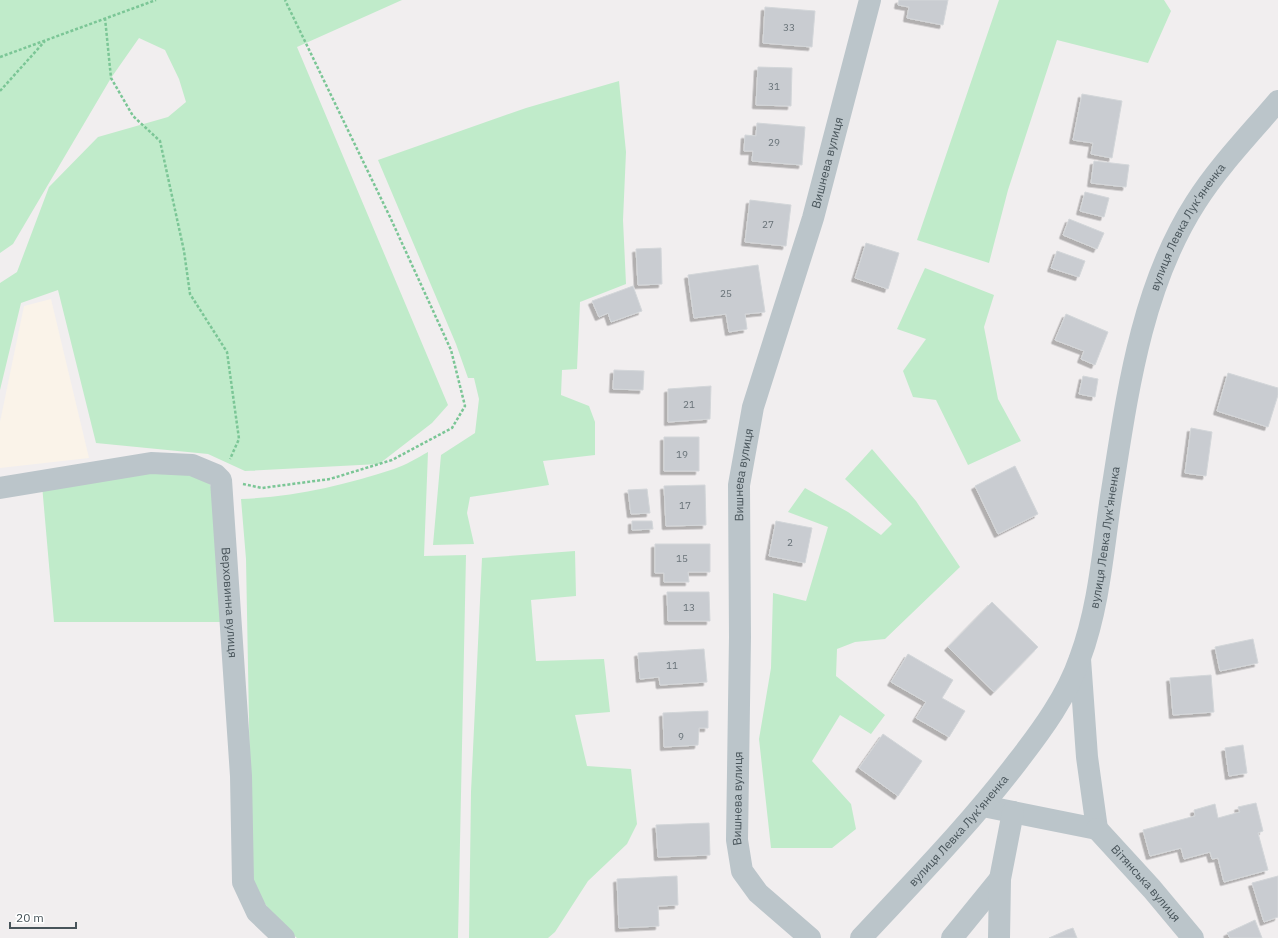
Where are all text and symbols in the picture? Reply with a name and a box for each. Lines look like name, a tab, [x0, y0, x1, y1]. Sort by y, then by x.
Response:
house number: 33	[783, 21, 795, 34]
house number: 31	[768, 80, 780, 93]
street label: Вишнева вулиця	[808, 115, 846, 210]
house number: 29	[768, 136, 780, 149]
street label: вулиця Левка Лук'яненка	[1147, 160, 1229, 293]
house number: 27	[762, 218, 774, 231]
house number: 25	[720, 287, 732, 300]
house number: 21	[683, 398, 695, 411]
street label: Вишнева вулиця	[731, 427, 756, 521]
house number: 19	[676, 448, 688, 461]
street label: вулиця Левка Лук'яненка	[1086, 465, 1123, 610]
house number: 17	[679, 499, 691, 512]
house number: 2	[787, 536, 793, 549]
street label: Верховинна вулиця	[219, 547, 241, 658]
house number: 15	[676, 552, 688, 565]
house number: 13	[683, 601, 695, 614]
house number: 11	[666, 659, 678, 672]
house number: 9	[678, 730, 684, 743]
street label: Вишнева вулиця	[729, 751, 745, 847]
street label: вулиця Левка Лук'яненка	[905, 771, 1012, 889]
street label: Вітянська вулиця	[1108, 841, 1184, 925]
scale bar	[10, 904, 76, 930]
text: 20 m	[16, 910, 44, 925]

